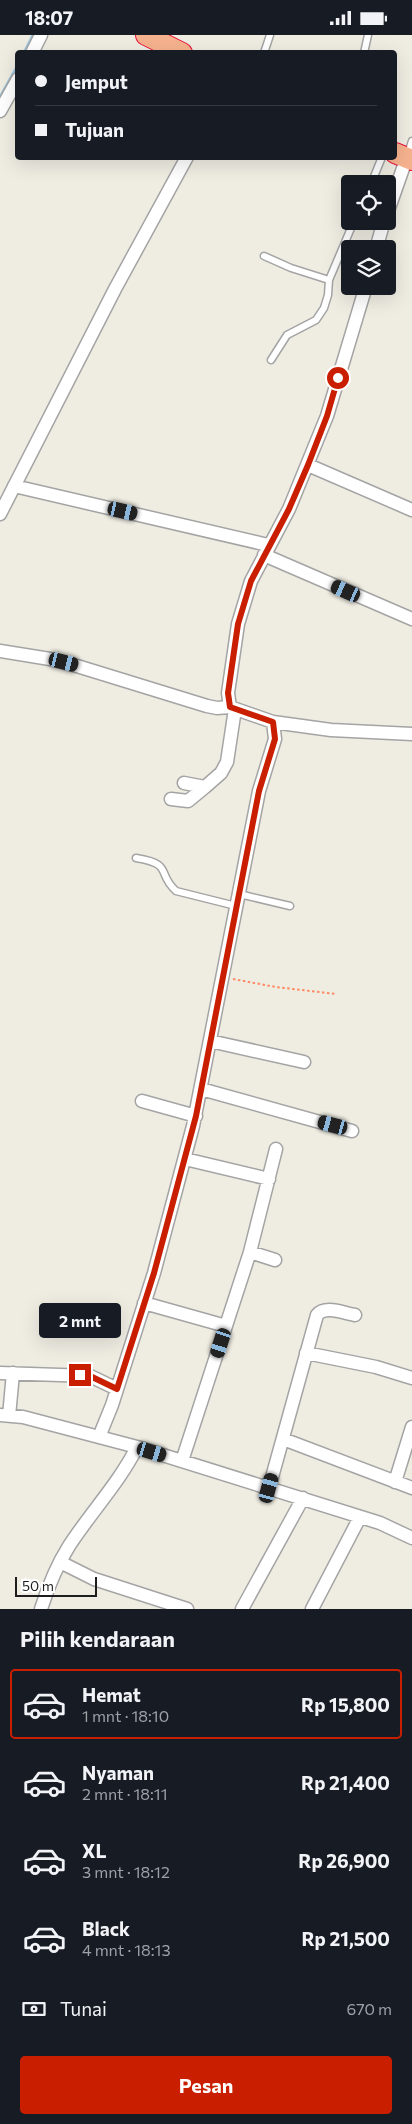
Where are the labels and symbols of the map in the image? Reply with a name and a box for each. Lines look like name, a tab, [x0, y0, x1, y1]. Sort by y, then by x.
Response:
route start	[327, 367, 349, 389]
car	[106, 500, 139, 522]
car	[329, 578, 362, 604]
car	[47, 651, 80, 673]
car	[316, 1114, 349, 1136]
callout: 2 mnt	[39, 1303, 121, 1337]
car	[209, 1326, 232, 1360]
route end	[69, 1364, 91, 1386]
car	[135, 1440, 168, 1464]
car	[257, 1472, 280, 1504]
scale bar	[15, 1574, 98, 1597]

